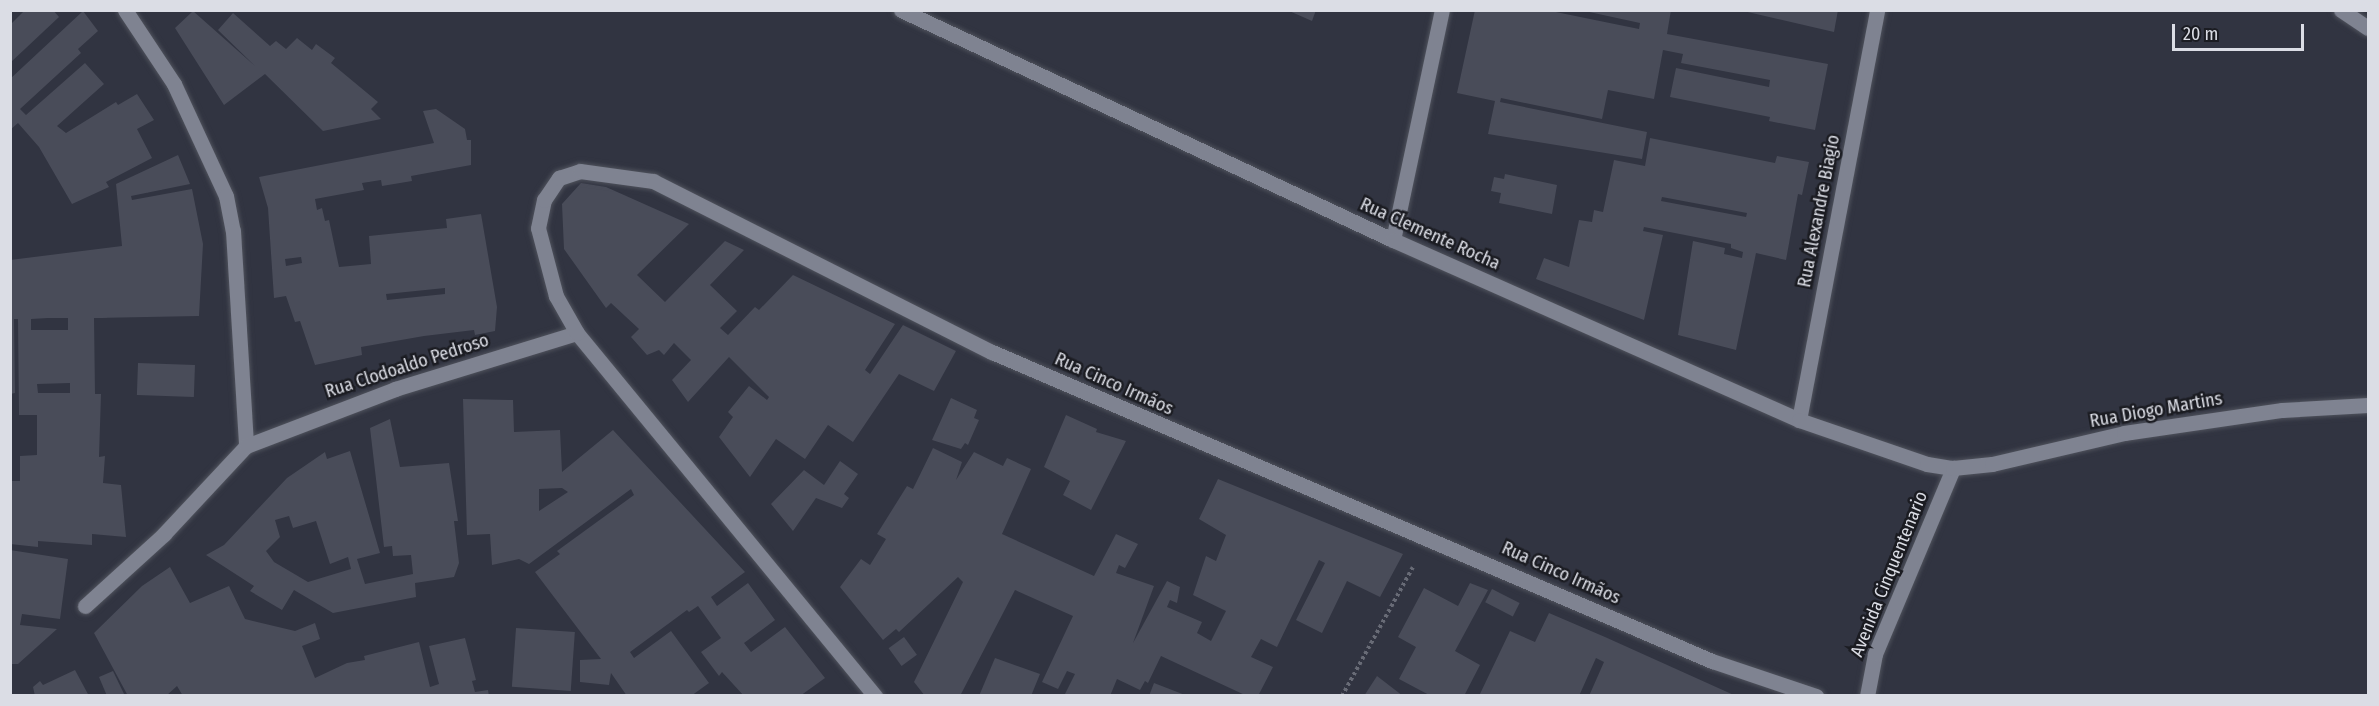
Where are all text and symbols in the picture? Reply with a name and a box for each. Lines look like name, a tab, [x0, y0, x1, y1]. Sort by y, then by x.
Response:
scale bar	[2175, 12, 2307, 50]
text: 20 m	[2183, 23, 2218, 45]
street label: Rua Alexandre Biagio	[1794, 133, 1844, 289]
street label: Rua Clemente Rocha	[1357, 193, 1503, 275]
street label: Rua Clodoaldo Pedroso	[322, 329, 492, 403]
street label: Rua Cinco Irmãos	[1051, 348, 1177, 420]
street label: Rua Diogo Martins	[2088, 388, 2224, 432]
street label: Avenida Cinquentenario	[1846, 488, 1932, 660]
street label: Rua Cinco Irmãos	[1498, 537, 1624, 609]

